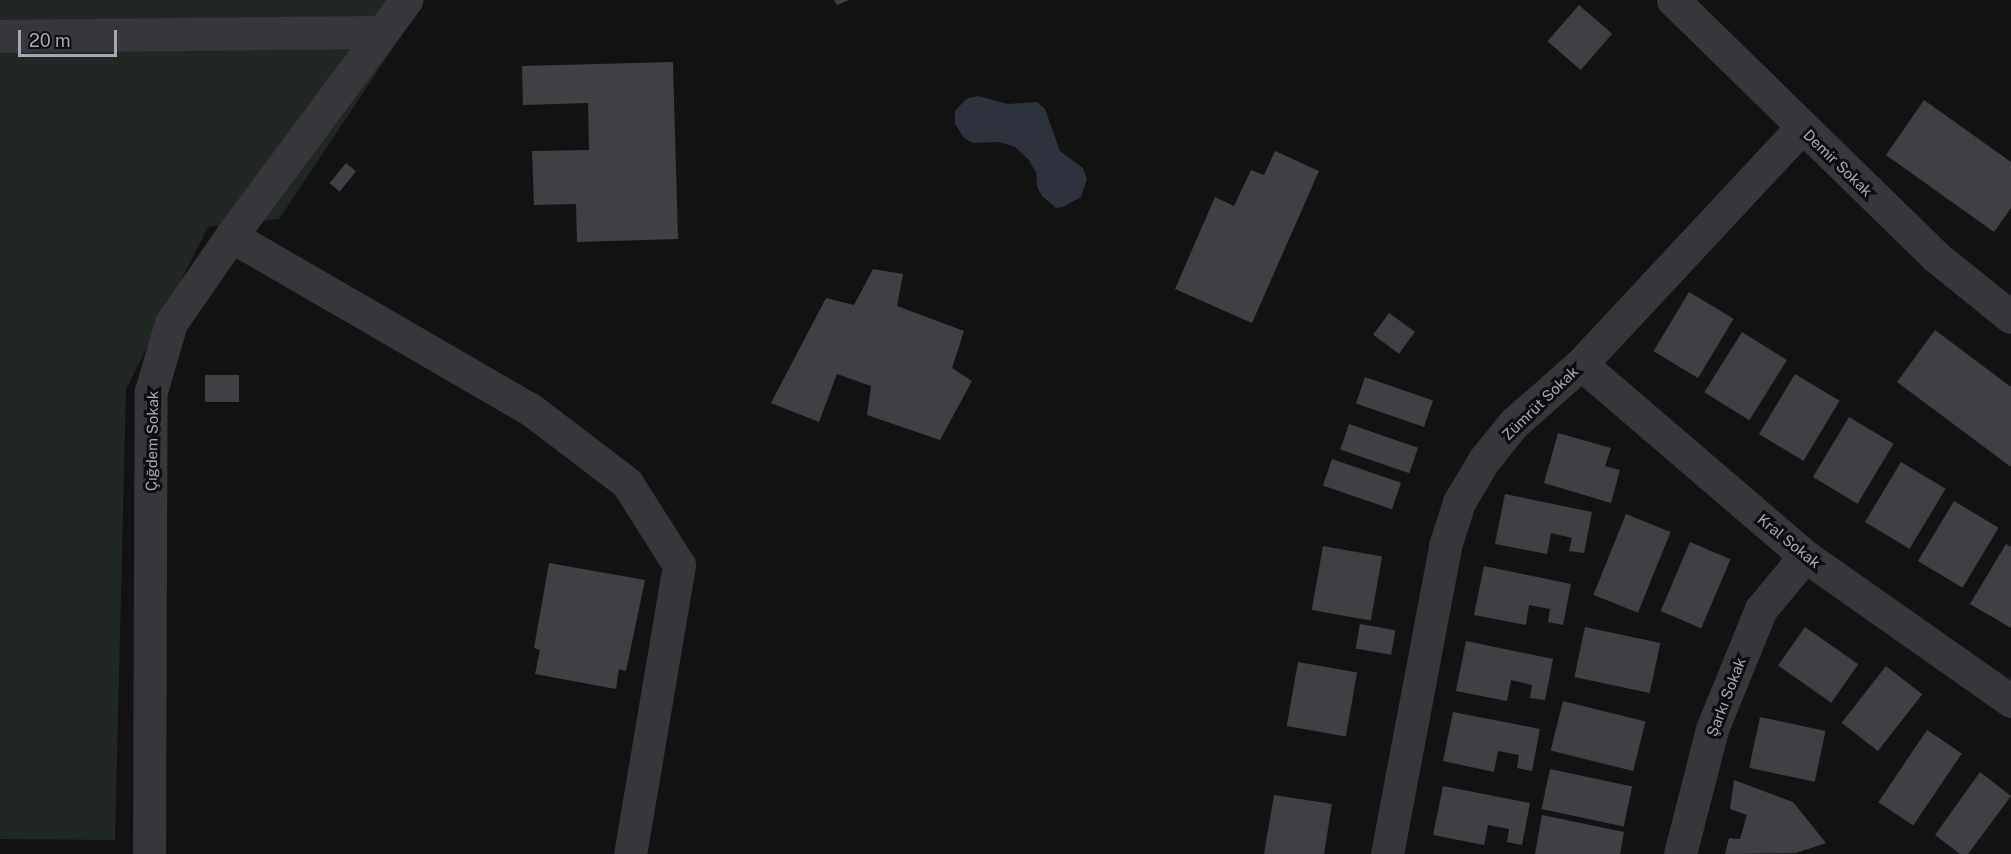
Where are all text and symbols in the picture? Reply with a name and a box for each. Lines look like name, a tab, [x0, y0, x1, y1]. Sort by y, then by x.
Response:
scale bar	[21, 18, 120, 56]
text: 20 m	[29, 30, 71, 51]
street label: Demir Sokak	[1800, 126, 1876, 200]
street label: Zümrüt Sokak	[1498, 362, 1582, 444]
street label: Çığdem Sokak	[142, 391, 162, 491]
street label: Kral Sokak	[1754, 510, 1824, 572]
street label: Şarkı Sokak	[1703, 655, 1749, 739]

